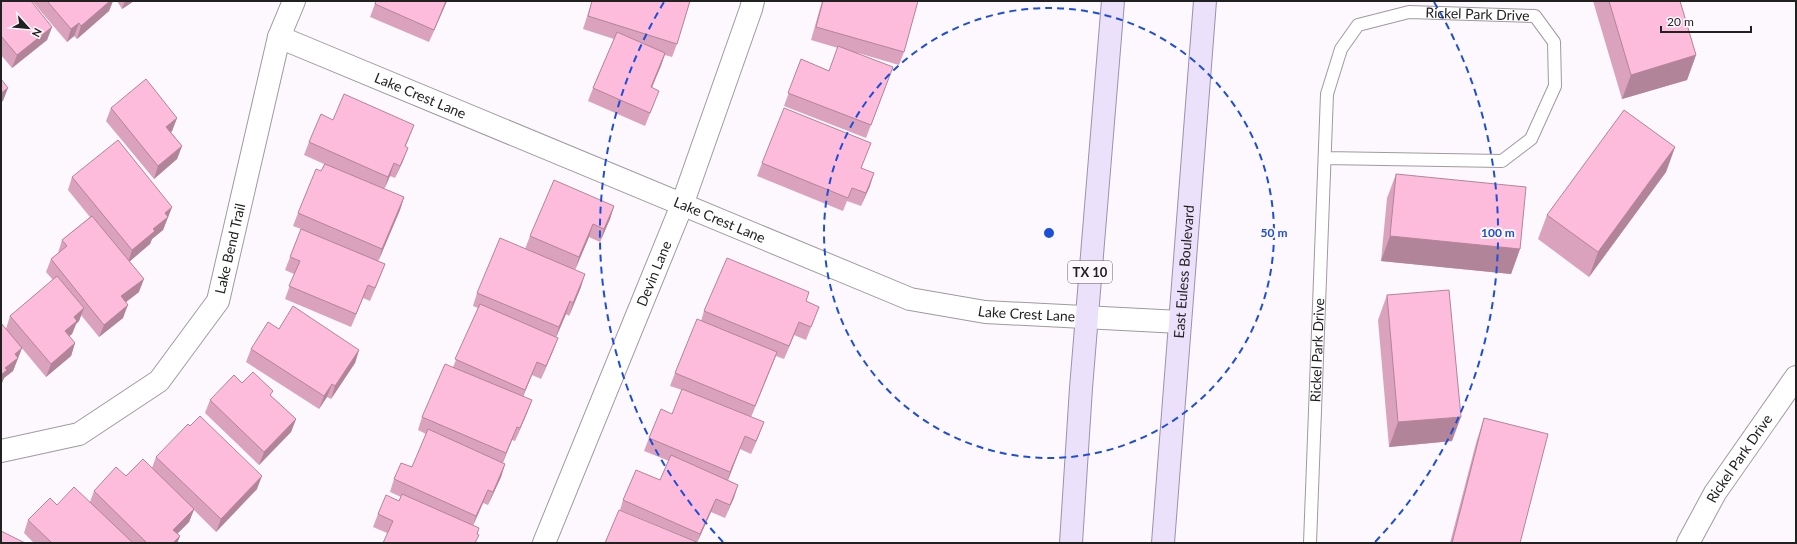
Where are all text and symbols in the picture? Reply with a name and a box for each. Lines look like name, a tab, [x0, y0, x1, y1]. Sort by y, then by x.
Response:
street label: Rickel Park Drive	[1425, 4, 1530, 24]
north arrow	[8, 8, 48, 48]
scale bar	[1661, 8, 1751, 34]
text: 20 m	[1667, 14, 1694, 29]
text: N	[30, 26, 45, 39]
street label: Lake Crest Lane	[372, 69, 469, 122]
street label: Lake Crest Lane	[671, 193, 768, 246]
street label: Lake Bend Trail	[211, 202, 248, 295]
street label: East Euless Boulevard	[1170, 204, 1197, 339]
text: 50 m	[1261, 225, 1287, 240]
text: 100 m	[1481, 225, 1515, 240]
centre of rings	[1042, 226, 1056, 240]
street label: Devin Lane	[633, 238, 674, 309]
road number: TX 10	[1068, 261, 1112, 283]
street label: Rickel Park Drive	[1306, 298, 1327, 402]
street label: Lake Crest Lane	[977, 302, 1076, 325]
street label: Rickel Park Drive	[1702, 411, 1776, 506]

